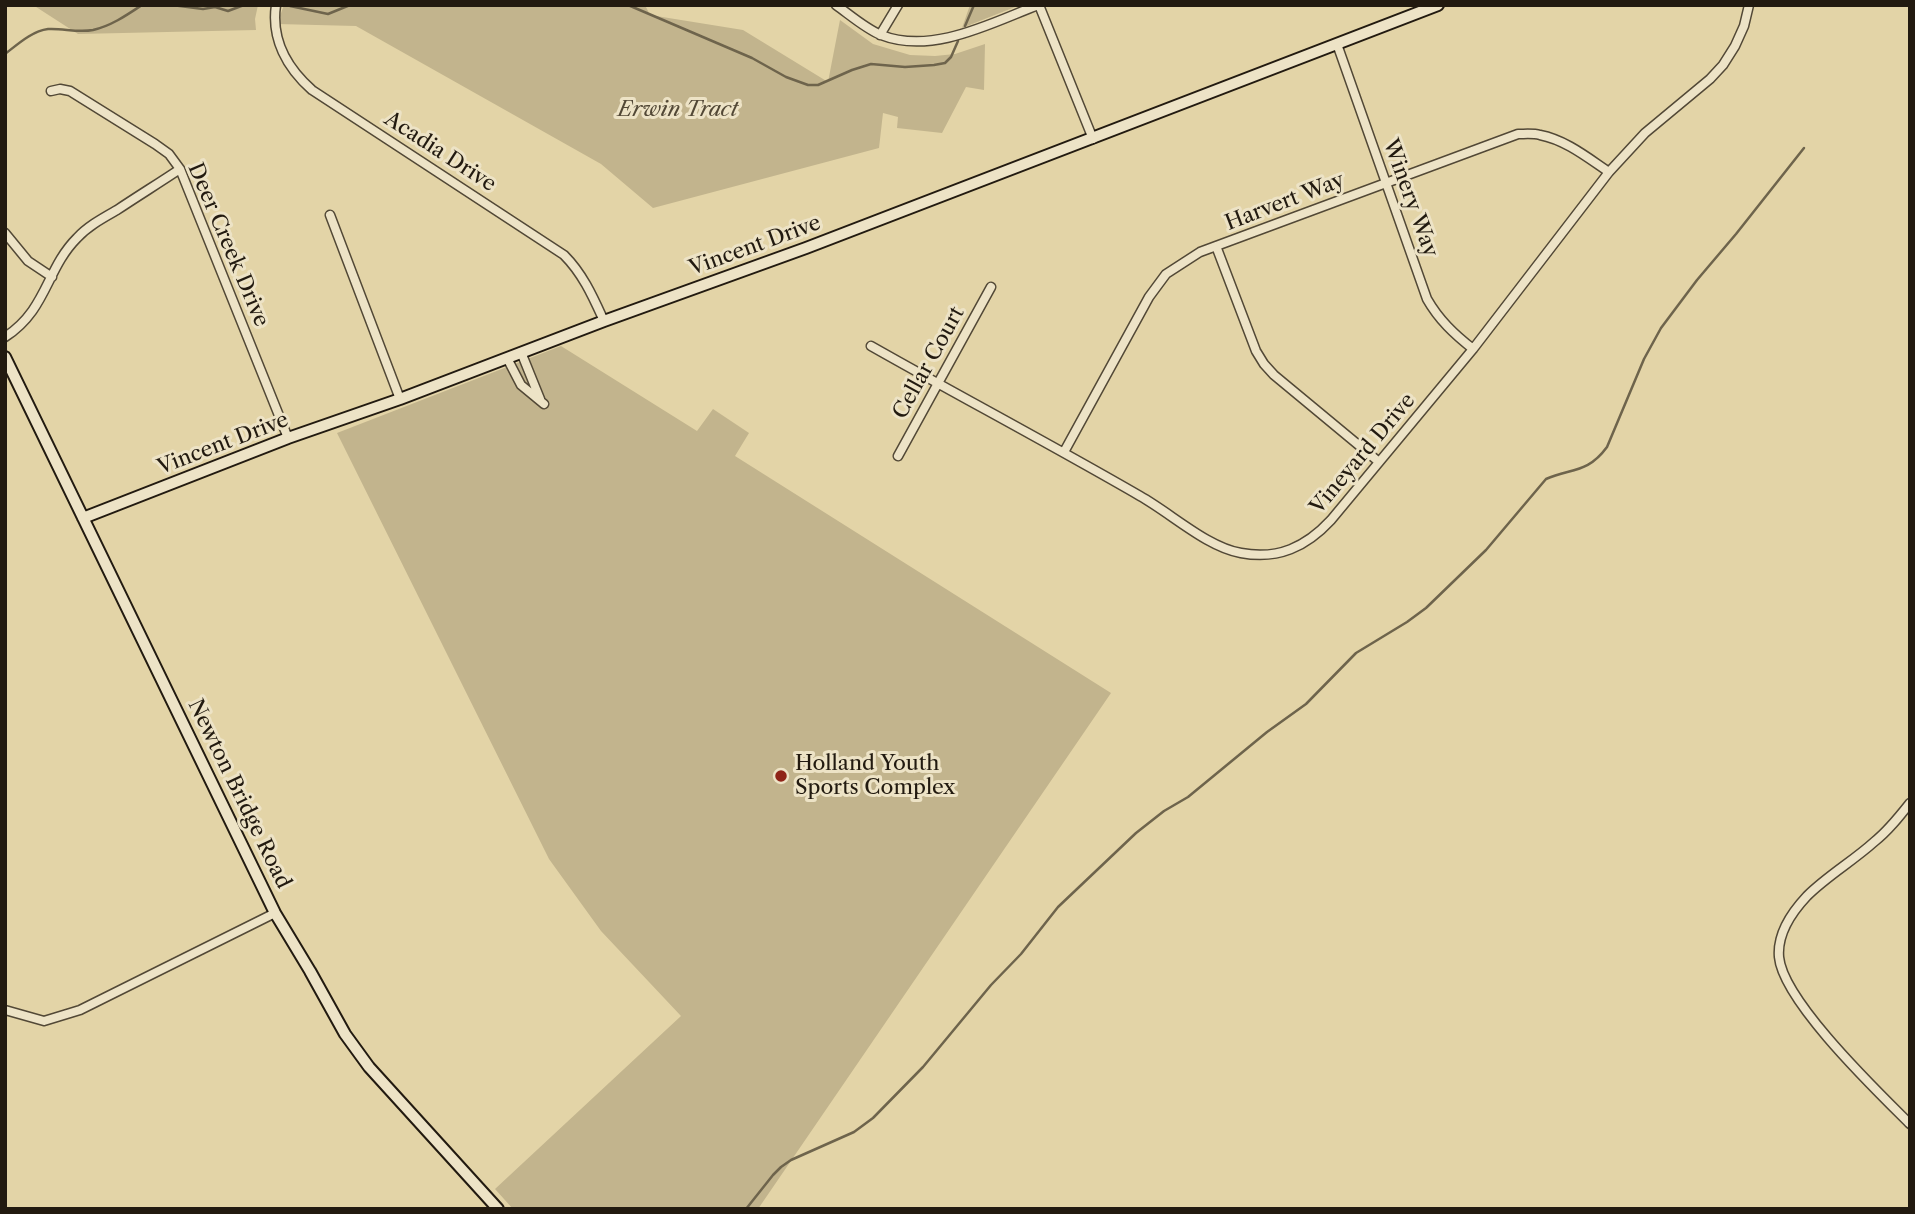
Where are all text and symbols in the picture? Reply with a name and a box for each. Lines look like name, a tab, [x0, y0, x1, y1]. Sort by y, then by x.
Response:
park label: Erwin Tract	[618, 97, 738, 123]
street label: Acadia Drive	[380, 107, 500, 197]
street label: Winery Way	[1377, 136, 1443, 260]
street label: Deer Creek Drive	[182, 159, 274, 331]
street label: Harvert Way	[1222, 168, 1348, 236]
street label: Vincent Drive	[686, 211, 824, 281]
street label: Cellar Court	[888, 303, 970, 423]
street label: Vineyard Drive	[1305, 389, 1421, 519]
street label: Vincent Drive	[154, 407, 292, 481]
street label: Newton Bridge Road	[182, 695, 296, 893]
place label: Holland Youth Sports Complex	[795, 751, 955, 801]
marker: Holland Youth Sports Complex	[773, 768, 789, 784]

